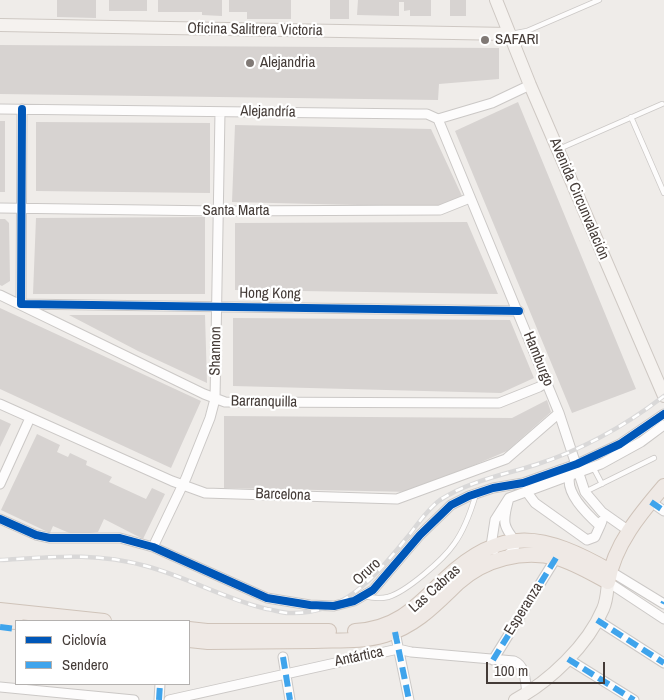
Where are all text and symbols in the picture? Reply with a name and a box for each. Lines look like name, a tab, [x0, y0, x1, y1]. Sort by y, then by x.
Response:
street label: Oficina Salitrera Victoria	[187, 20, 323, 40]
place label: SAFARI	[495, 31, 539, 49]
marker: SAFARI	[479, 34, 491, 46]
place label: Alejandria	[260, 54, 315, 72]
marker: Alejandria	[244, 57, 256, 69]
street label: Alejandría	[240, 103, 296, 121]
street label: Avenida Circunvalación	[545, 135, 613, 263]
street label: Santa Marta	[202, 202, 270, 220]
street label: Hong Kong	[239, 284, 301, 304]
street label: Shannon	[207, 326, 225, 376]
street label: Hamburgo	[519, 329, 557, 389]
street label: Barranquilla	[231, 392, 297, 412]
street label: Barcelona	[255, 485, 311, 505]
street label: Oruro	[349, 555, 385, 589]
street label: Las Cabras	[406, 561, 464, 617]
street label: Esperanza	[501, 579, 547, 639]
legend	[15, 620, 190, 685]
text: Ciclovía	[62, 629, 106, 650]
street label: Antártica	[333, 643, 385, 671]
scale bar	[489, 652, 608, 684]
text: Sendero	[62, 654, 109, 675]
text: 100 m	[494, 660, 528, 681]

